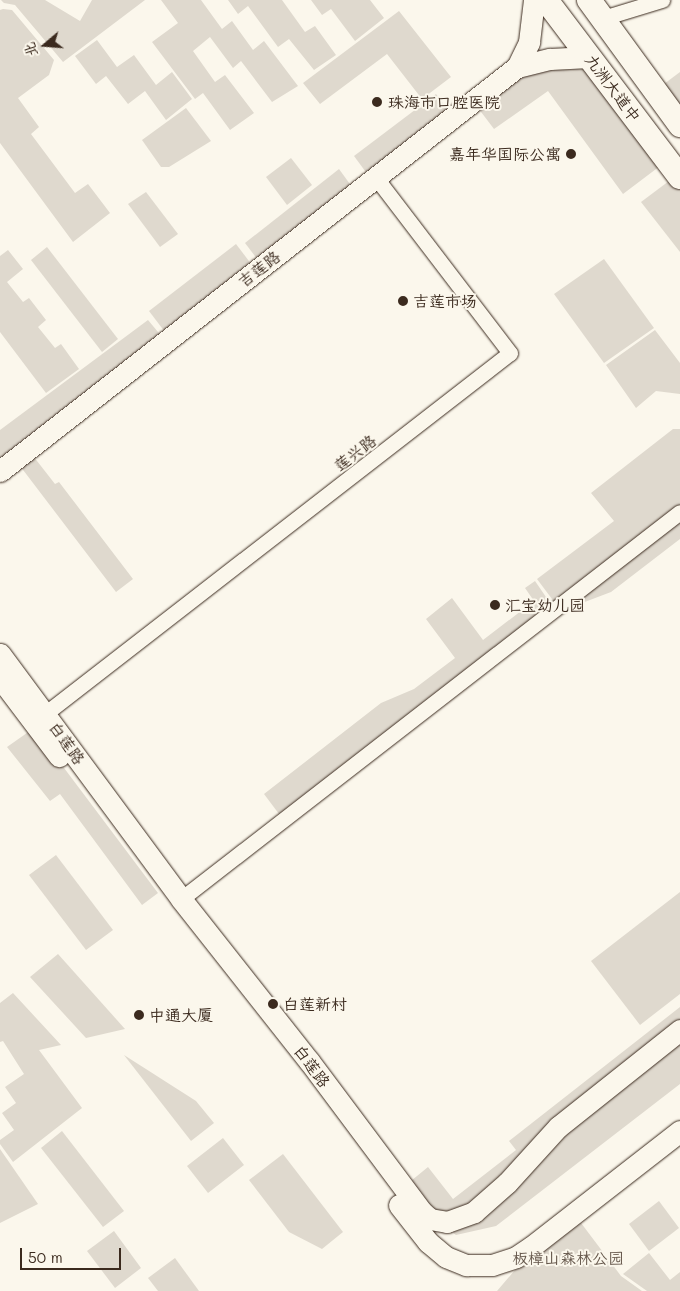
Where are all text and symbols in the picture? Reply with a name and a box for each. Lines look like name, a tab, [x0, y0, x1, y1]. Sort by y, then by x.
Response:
north arrow	[20, 20, 70, 70]
text: 北	[19, 40, 41, 59]
street label: 九洲大道中	[581, 50, 645, 126]
place label: 珠海市口腔医院	[388, 92, 500, 112]
marker: 珠海市口腔医院	[370, 95, 384, 109]
place label: 嘉年华国际公寓	[449, 144, 561, 164]
marker: 嘉年华国际公寓	[565, 148, 577, 160]
street label: 吉莲路	[234, 247, 284, 291]
place label: 吉莲市场	[413, 291, 477, 311]
marker: 吉莲市场	[397, 295, 409, 307]
street label: 莲兴路	[330, 431, 380, 475]
place label: 汇宝幼儿园	[505, 595, 585, 615]
marker: 汇宝幼儿园	[489, 599, 501, 611]
street label: 白莲路	[45, 718, 89, 768]
place label: 白莲新村	[283, 994, 347, 1014]
marker: 白莲新村	[267, 998, 279, 1010]
place label: 中通大厦	[149, 1005, 213, 1025]
marker: 中通大厦	[133, 1009, 145, 1021]
street label: 白莲路	[290, 1041, 334, 1091]
scale bar	[22, 1238, 124, 1270]
text: 50 m	[28, 1247, 63, 1267]
park label: 板樟山森林公园	[512, 1248, 624, 1268]

